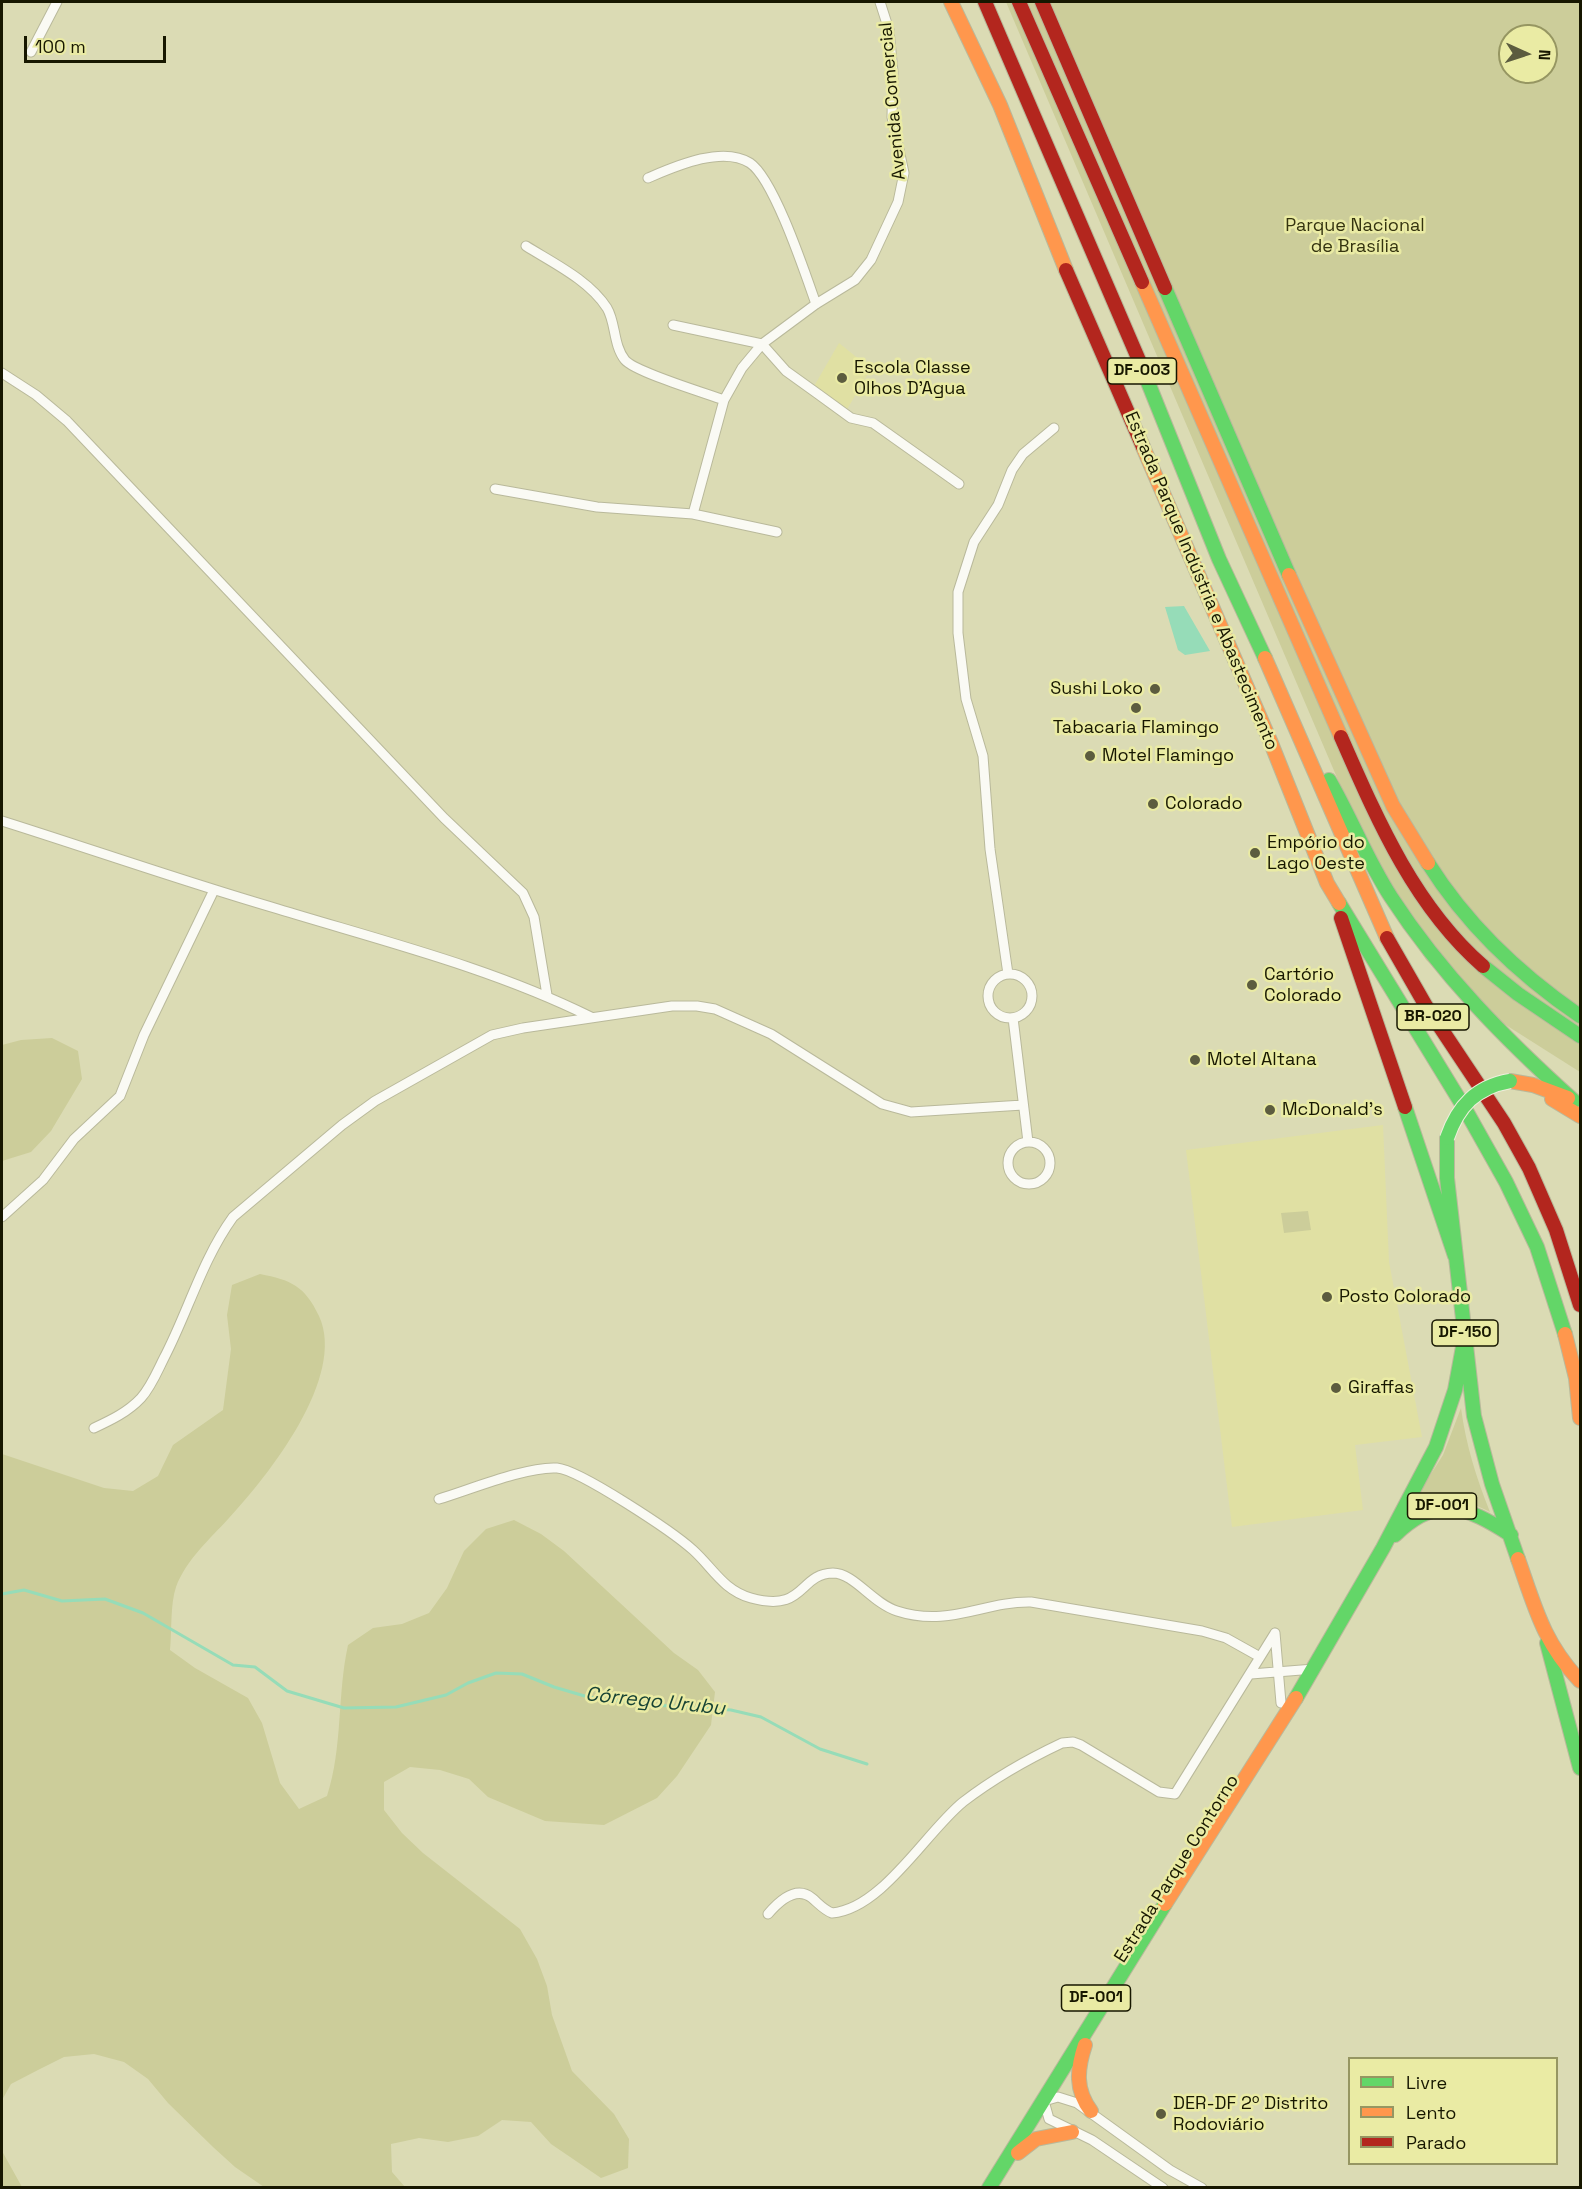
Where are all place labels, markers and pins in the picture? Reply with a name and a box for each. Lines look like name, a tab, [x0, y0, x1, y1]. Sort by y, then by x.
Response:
place label: Escola Classe Olhos D'Agua	[854, 357, 971, 400]
marker: Escola Classe Olhos D'Agua	[835, 371, 849, 385]
place label: Sushi Loko	[1050, 678, 1143, 700]
marker: Sushi Loko	[1148, 682, 1162, 696]
marker: Tabacaria Flamingo	[1129, 701, 1143, 715]
place label: Tabacaria Flamingo	[1053, 717, 1219, 739]
place label: Motel Flamingo	[1102, 745, 1234, 767]
marker: Motel Flamingo	[1083, 749, 1097, 763]
place label: Colorado	[1165, 793, 1243, 815]
marker: Colorado	[1146, 797, 1160, 811]
place label: Empório do Lago Oeste	[1267, 832, 1365, 874]
marker: Empório do Lago Oeste	[1248, 846, 1262, 860]
place label: Cartório Colorado	[1264, 964, 1342, 1006]
marker: Cartório Colorado	[1245, 978, 1259, 992]
place label: Motel Altana	[1207, 1049, 1317, 1071]
marker: Motel Altana	[1188, 1053, 1202, 1067]
place label: McDonald's	[1282, 1099, 1383, 1121]
marker: McDonald's	[1263, 1103, 1277, 1117]
place label: Posto Colorado	[1339, 1286, 1471, 1308]
marker: Posto Colorado	[1320, 1290, 1334, 1304]
place label: Giraffas	[1348, 1377, 1414, 1399]
marker: Giraffas	[1329, 1381, 1343, 1395]
place label: DER-DF 2º Distrito Rodoviário	[1173, 2093, 1328, 2136]
marker: DER-DF 2º Distrito Rodoviário	[1154, 2107, 1168, 2121]

